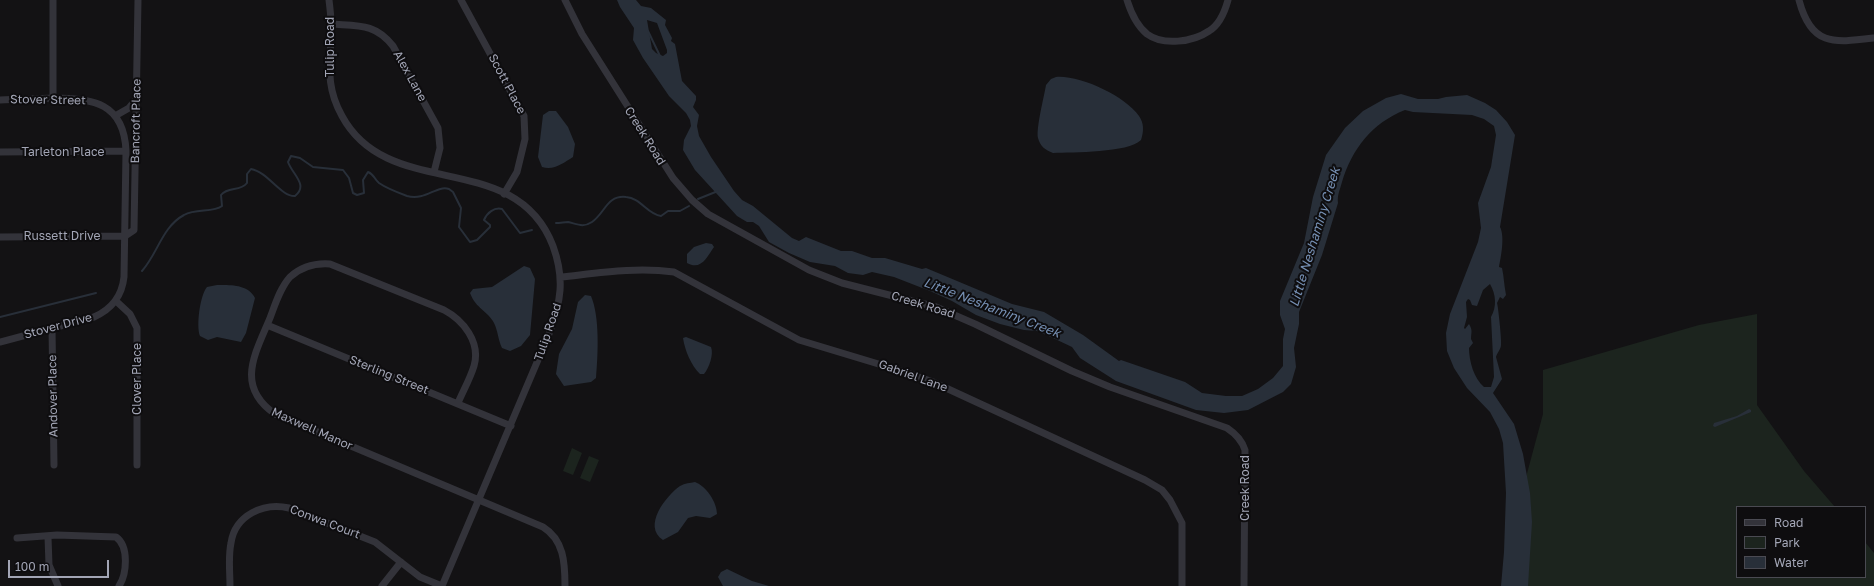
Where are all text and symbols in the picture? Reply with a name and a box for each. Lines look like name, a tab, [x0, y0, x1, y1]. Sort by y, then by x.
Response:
street label: Tulip Road	[323, 17, 337, 77]
street label: Alex Lane	[390, 48, 430, 104]
street label: Scott Place	[485, 52, 529, 116]
street label: Bancroft Place	[128, 79, 144, 163]
street label: Stover Street	[10, 92, 86, 108]
street label: Creek Road	[621, 104, 669, 168]
street label: Tarleton Place	[22, 145, 104, 159]
water label: Little Neshaminy Creek	[1286, 165, 1344, 309]
street label: Russett Drive	[23, 229, 101, 243]
water label: Little Neshaminy Creek	[921, 275, 1063, 341]
street label: Creek Road	[889, 288, 957, 322]
street label: Tulip Road	[531, 301, 565, 363]
street label: Stover Drive	[22, 310, 94, 342]
street label: Clover Place	[130, 343, 144, 415]
street label: Sterling Street	[347, 353, 431, 397]
street label: Andover Place	[45, 354, 61, 438]
street label: Gabriel Lane	[877, 357, 949, 395]
street label: Maxwell Manor	[269, 405, 355, 453]
street label: Creek Road	[1238, 455, 1252, 521]
street label: Conwa Court	[288, 502, 362, 542]
legend	[1736, 506, 1866, 578]
text: Road	[1774, 515, 1803, 530]
text: Park	[1774, 535, 1800, 550]
scale bar	[10, 552, 111, 578]
text: Water	[1774, 555, 1808, 570]
text: 100 m	[15, 559, 49, 574]

